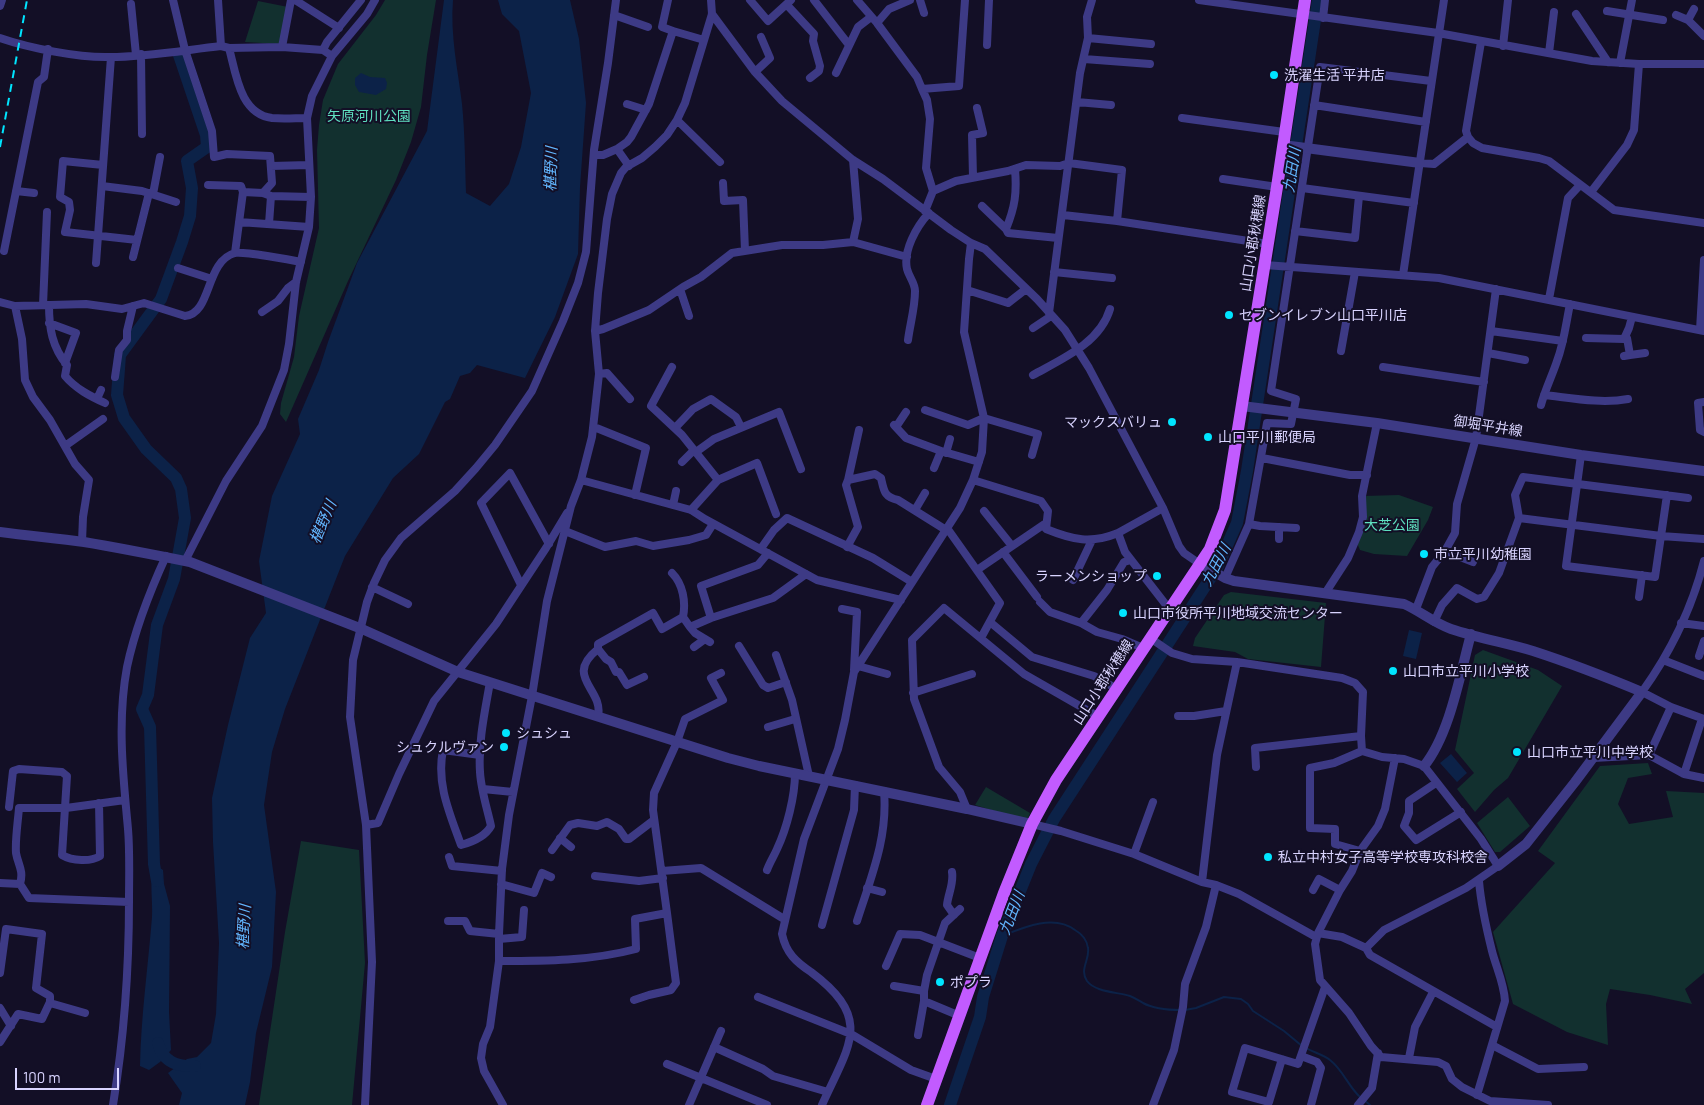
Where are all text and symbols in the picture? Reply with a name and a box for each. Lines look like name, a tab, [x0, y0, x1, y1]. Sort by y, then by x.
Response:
place label: 洗濯生活 平井店	[1284, 67, 1385, 83]
marker: 洗濯生活 平井店	[1268, 69, 1280, 81]
park label: 矢原河川公園	[327, 108, 411, 124]
water label: 椹野川	[541, 146, 561, 192]
water label: 九田川	[1280, 146, 1304, 194]
street label: 山口小郡秋穂線	[1237, 193, 1269, 293]
place label: セブンイレブン山口平川店	[1239, 307, 1407, 323]
marker: セブンイレブン山口平川店	[1223, 309, 1235, 321]
street label: 御堀平井線	[1452, 412, 1524, 440]
place label: マックスバリュ	[1064, 414, 1162, 430]
marker: マックスバリュ	[1166, 416, 1178, 428]
place label: 山口平川郵便局	[1218, 429, 1316, 445]
marker: 山口平川郵便局	[1202, 431, 1214, 443]
water label: 椹野川	[306, 498, 340, 546]
park label: 大芝公園	[1364, 517, 1420, 533]
water label: 九田川	[1197, 541, 1235, 589]
place label: 市立平川幼稚園	[1434, 546, 1532, 562]
marker: 市立平川幼稚園	[1418, 548, 1430, 560]
place label: ラーメンショップ	[1035, 568, 1147, 584]
marker: ラーメンショップ	[1151, 570, 1163, 582]
place label: 山口市役所平川地域交流センター	[1133, 605, 1343, 621]
marker: 山口市役所平川地域交流センター	[1117, 607, 1129, 619]
street label: 山口小郡秋穂線	[1069, 636, 1137, 728]
place label: 山口市立平川小学校	[1403, 663, 1529, 679]
marker: 山口市立平川小学校	[1387, 665, 1399, 677]
place label: シュシュ	[516, 725, 572, 741]
marker: シュシュ	[500, 727, 512, 739]
place label: シュクルヴァン	[396, 739, 494, 755]
marker: シュクルヴァン	[498, 741, 510, 753]
place label: 山口市立平川中学校	[1527, 744, 1653, 760]
marker: 山口市立平川中学校	[1511, 746, 1523, 758]
place label: 私立中村女子高等学校専攻科校舎	[1278, 849, 1488, 865]
marker: 私立中村女子高等学校専攻科校舎	[1262, 851, 1274, 863]
water label: 九田川	[996, 889, 1028, 937]
water label: 椹野川	[234, 904, 254, 950]
place label: ポプラ	[950, 974, 992, 990]
marker: ポプラ	[934, 976, 946, 988]
scale bar	[18, 1058, 121, 1090]
text: 100 m	[23, 1068, 61, 1086]

